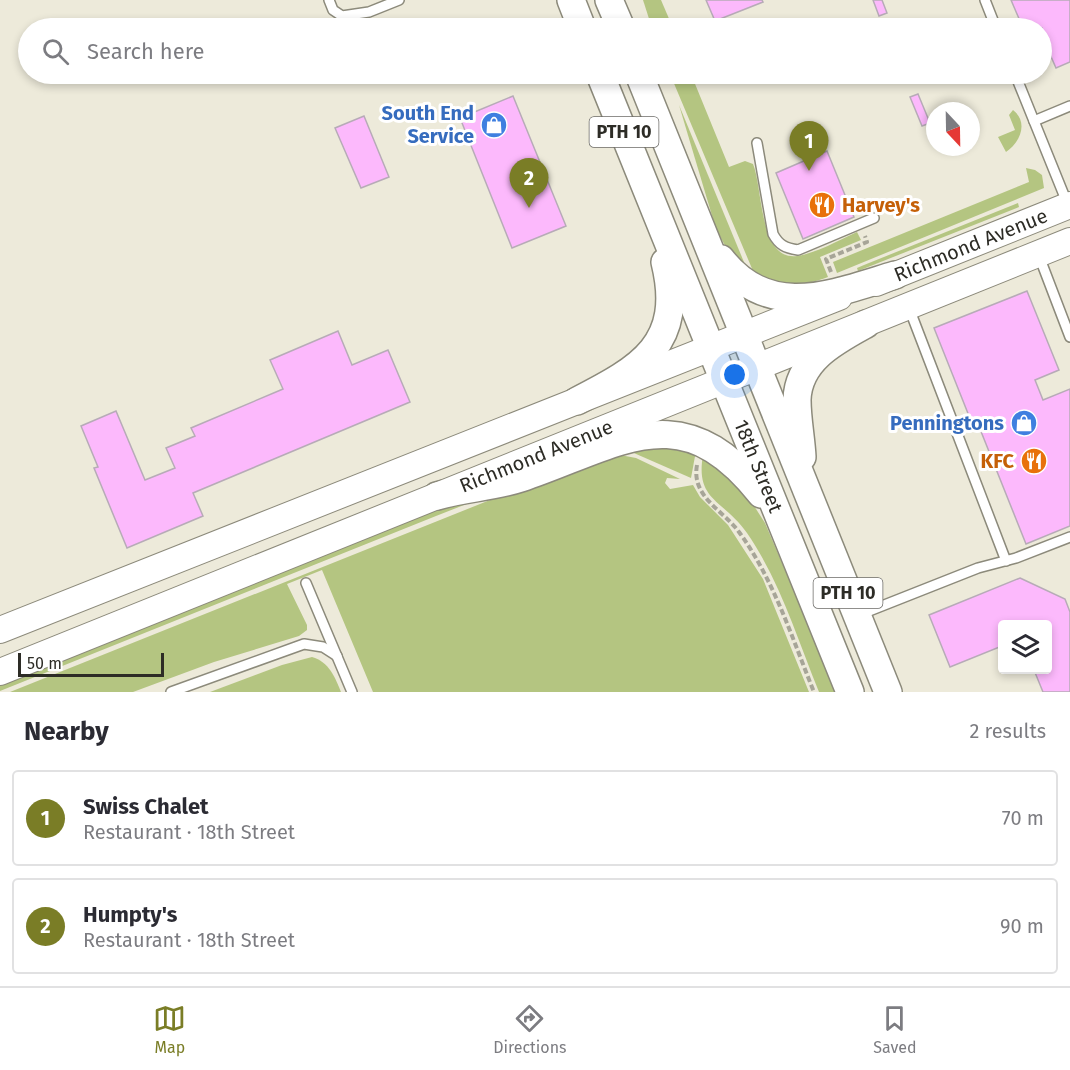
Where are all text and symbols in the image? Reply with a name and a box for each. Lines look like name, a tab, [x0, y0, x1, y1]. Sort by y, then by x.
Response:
search box	[18, 18, 1052, 84]
icon: search	[39, 35, 72, 68]
text: Search here	[87, 38, 205, 65]
place label: South End Service	[382, 101, 474, 148]
north arrow	[926, 102, 980, 156]
shop icon: South End Service	[479, 110, 509, 140]
road number: PTH 10	[590, 117, 658, 147]
pin: 1	[790, 122, 828, 171]
pin: 2	[510, 158, 548, 208]
restaurant icon: Harvey's	[807, 190, 837, 220]
place label: Harvey's	[842, 193, 920, 217]
street label: Richmond Avenue	[890, 203, 1051, 287]
your location	[720, 360, 749, 389]
shop icon: Penningtons	[1009, 408, 1039, 438]
place label: Penningtons	[890, 411, 1004, 435]
street label: Richmond Avenue	[456, 414, 616, 498]
street label: 18th Street	[729, 416, 788, 517]
restaurant icon: KFC	[1019, 446, 1049, 476]
place label: KFC	[980, 449, 1014, 473]
road number: PTH 10	[814, 578, 882, 608]
map controls	[998, 620, 1052, 674]
button: layers	[998, 620, 1052, 674]
scale bar	[18, 650, 164, 678]
text: 50 m	[27, 654, 62, 673]
text: Nearby	[24, 716, 109, 747]
text: 2 results	[969, 719, 1046, 743]
text: Swiss Chalet	[83, 793, 209, 820]
text: 1	[41, 806, 50, 830]
text: 70 m	[1002, 806, 1044, 830]
text: Restaurant · 18th Street	[83, 820, 295, 844]
text: Humpty's	[83, 901, 177, 928]
text: 2	[40, 914, 51, 938]
text: 90 m	[1000, 914, 1044, 938]
text: Restaurant · 18th Street	[83, 928, 295, 952]
tab: Map	[153, 1002, 186, 1057]
tab: Directions	[493, 1002, 567, 1057]
tab: Saved	[873, 1002, 917, 1057]

